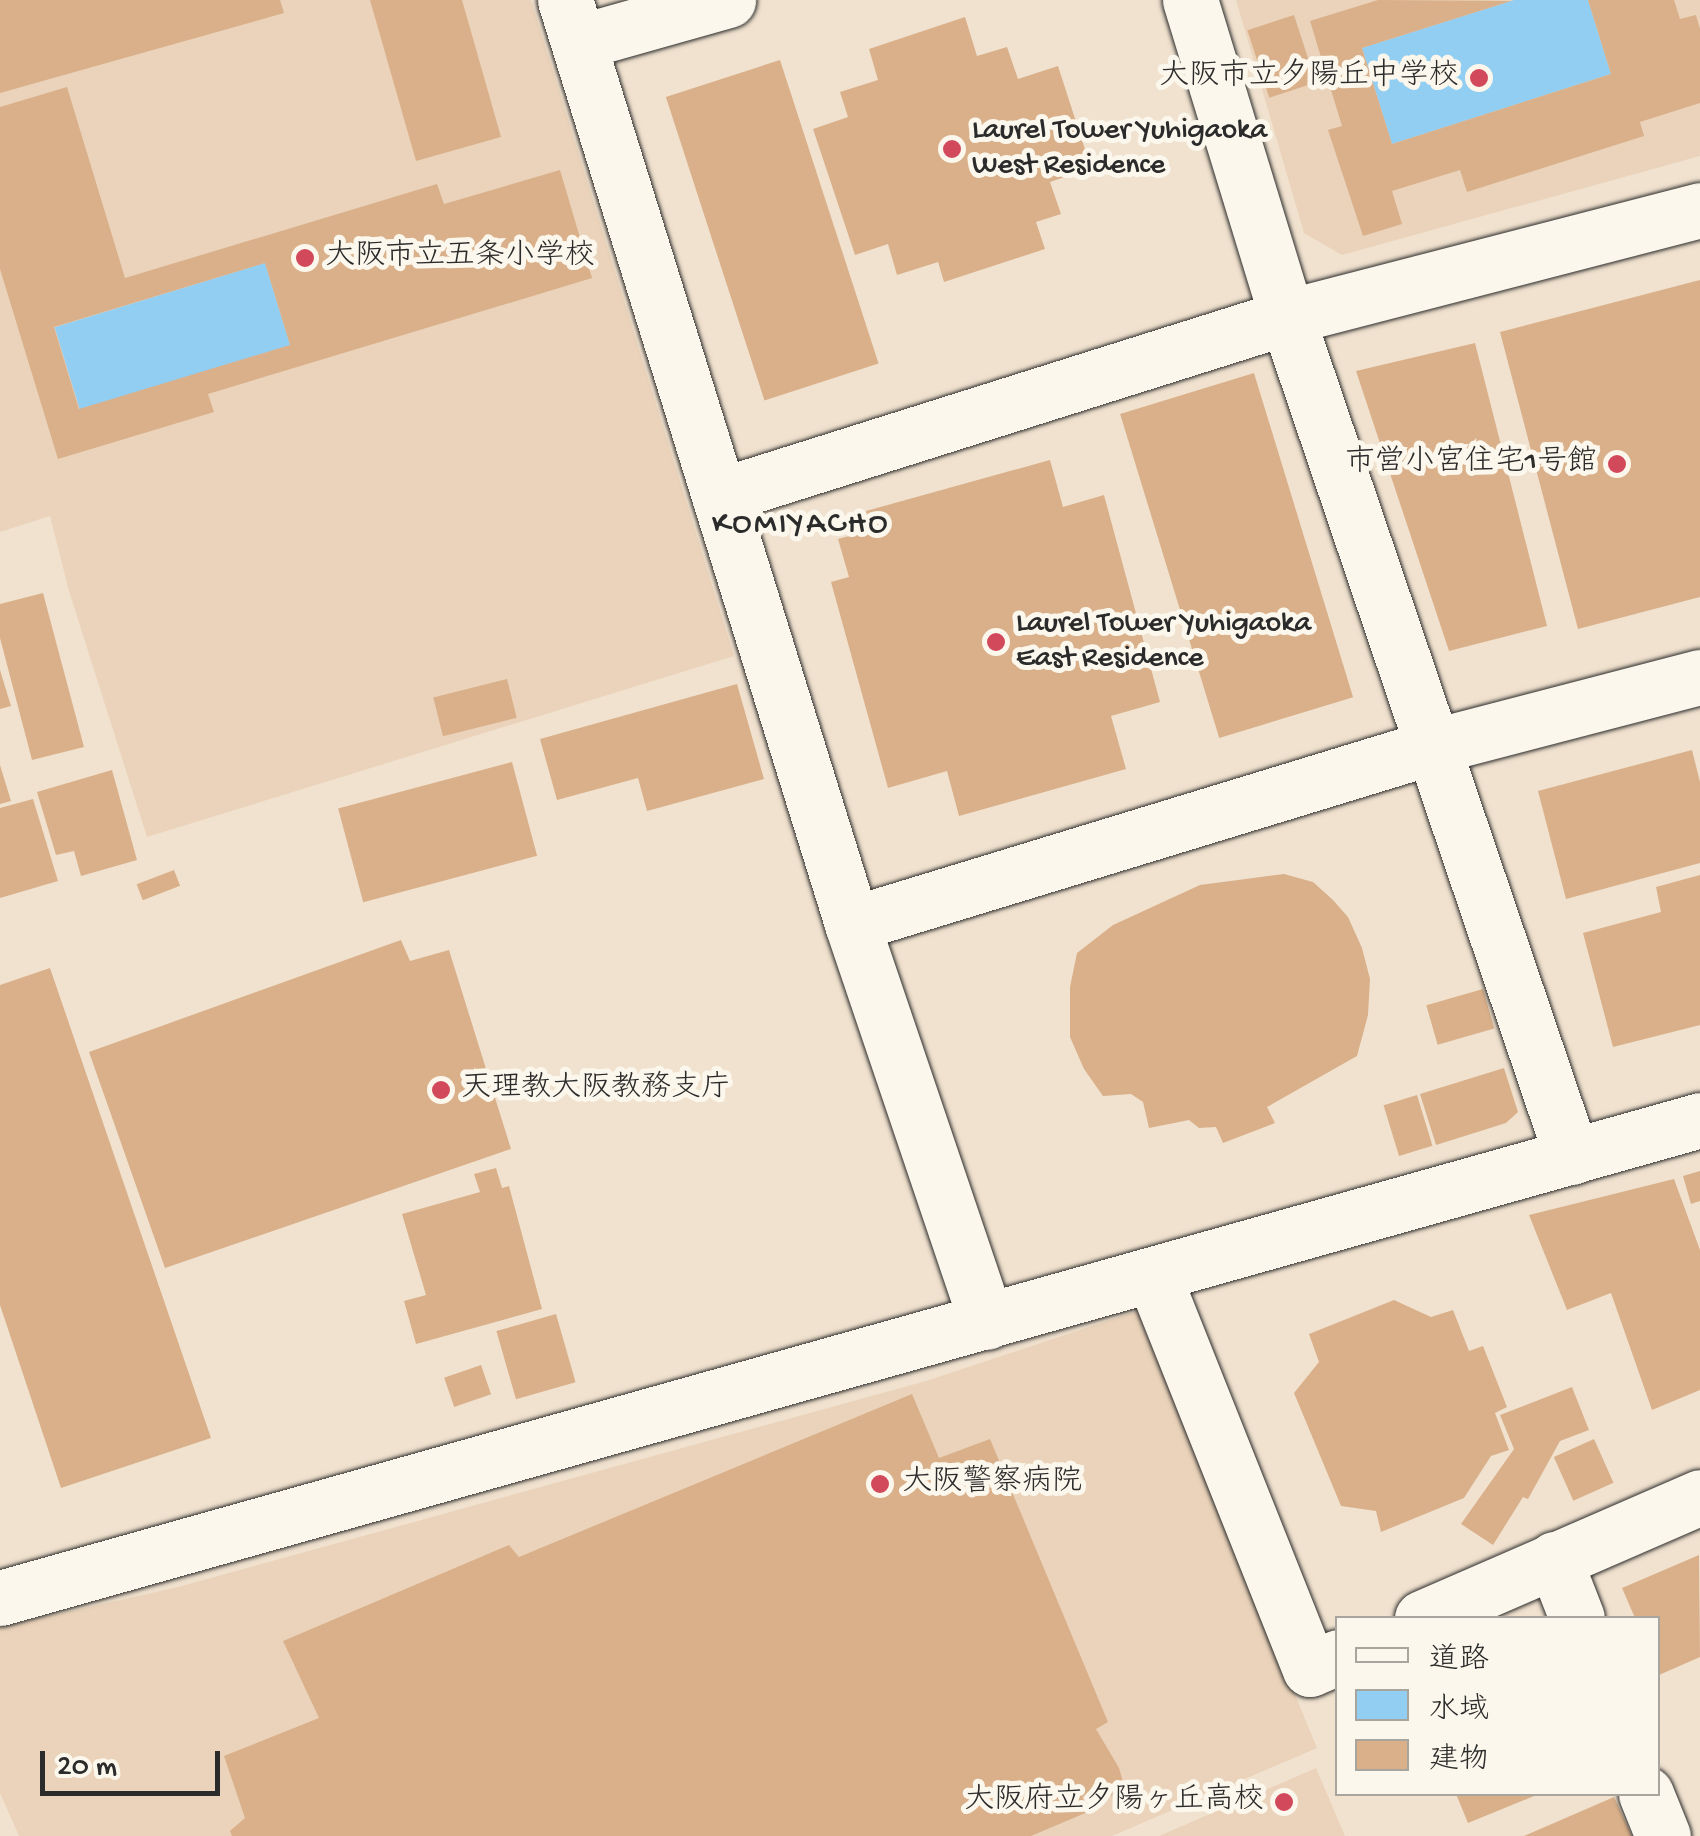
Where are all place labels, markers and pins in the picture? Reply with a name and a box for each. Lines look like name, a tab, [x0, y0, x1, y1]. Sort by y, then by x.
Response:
place label: 大阪市立夕陽丘中学校	[1159, 60, 1459, 96]
marker: 大阪市立夕陽丘中学校	[1468, 67, 1490, 89]
place label: Laurel Tower Yuhigaoka West Residence	[972, 114, 1267, 184]
marker: Laurel Tower Yuhigaoka West Residence	[941, 138, 963, 160]
place label: 大阪市立五条小学校	[325, 240, 595, 276]
marker: 大阪市立五条小学校	[294, 247, 316, 269]
place label: 市営小宮住宅1号館	[1345, 446, 1597, 482]
marker: 市営小宮住宅1号館	[1606, 453, 1628, 475]
place label: Laurel Tower Yuhigaoka East Residence	[1016, 607, 1311, 678]
marker: Laurel Tower Yuhigaoka East Residence	[985, 631, 1007, 653]
place label: 天理教大阪教務支庁	[461, 1072, 731, 1108]
marker: 天理教大阪教務支庁	[430, 1079, 452, 1101]
place label: 大阪警察病院	[902, 1466, 1082, 1502]
marker: 大阪警察病院	[867, 1471, 893, 1497]
place label: 大阪府立夕陽ヶ丘高校	[964, 1784, 1264, 1820]
marker: 大阪府立夕陽ヶ丘高校	[1273, 1791, 1295, 1813]

